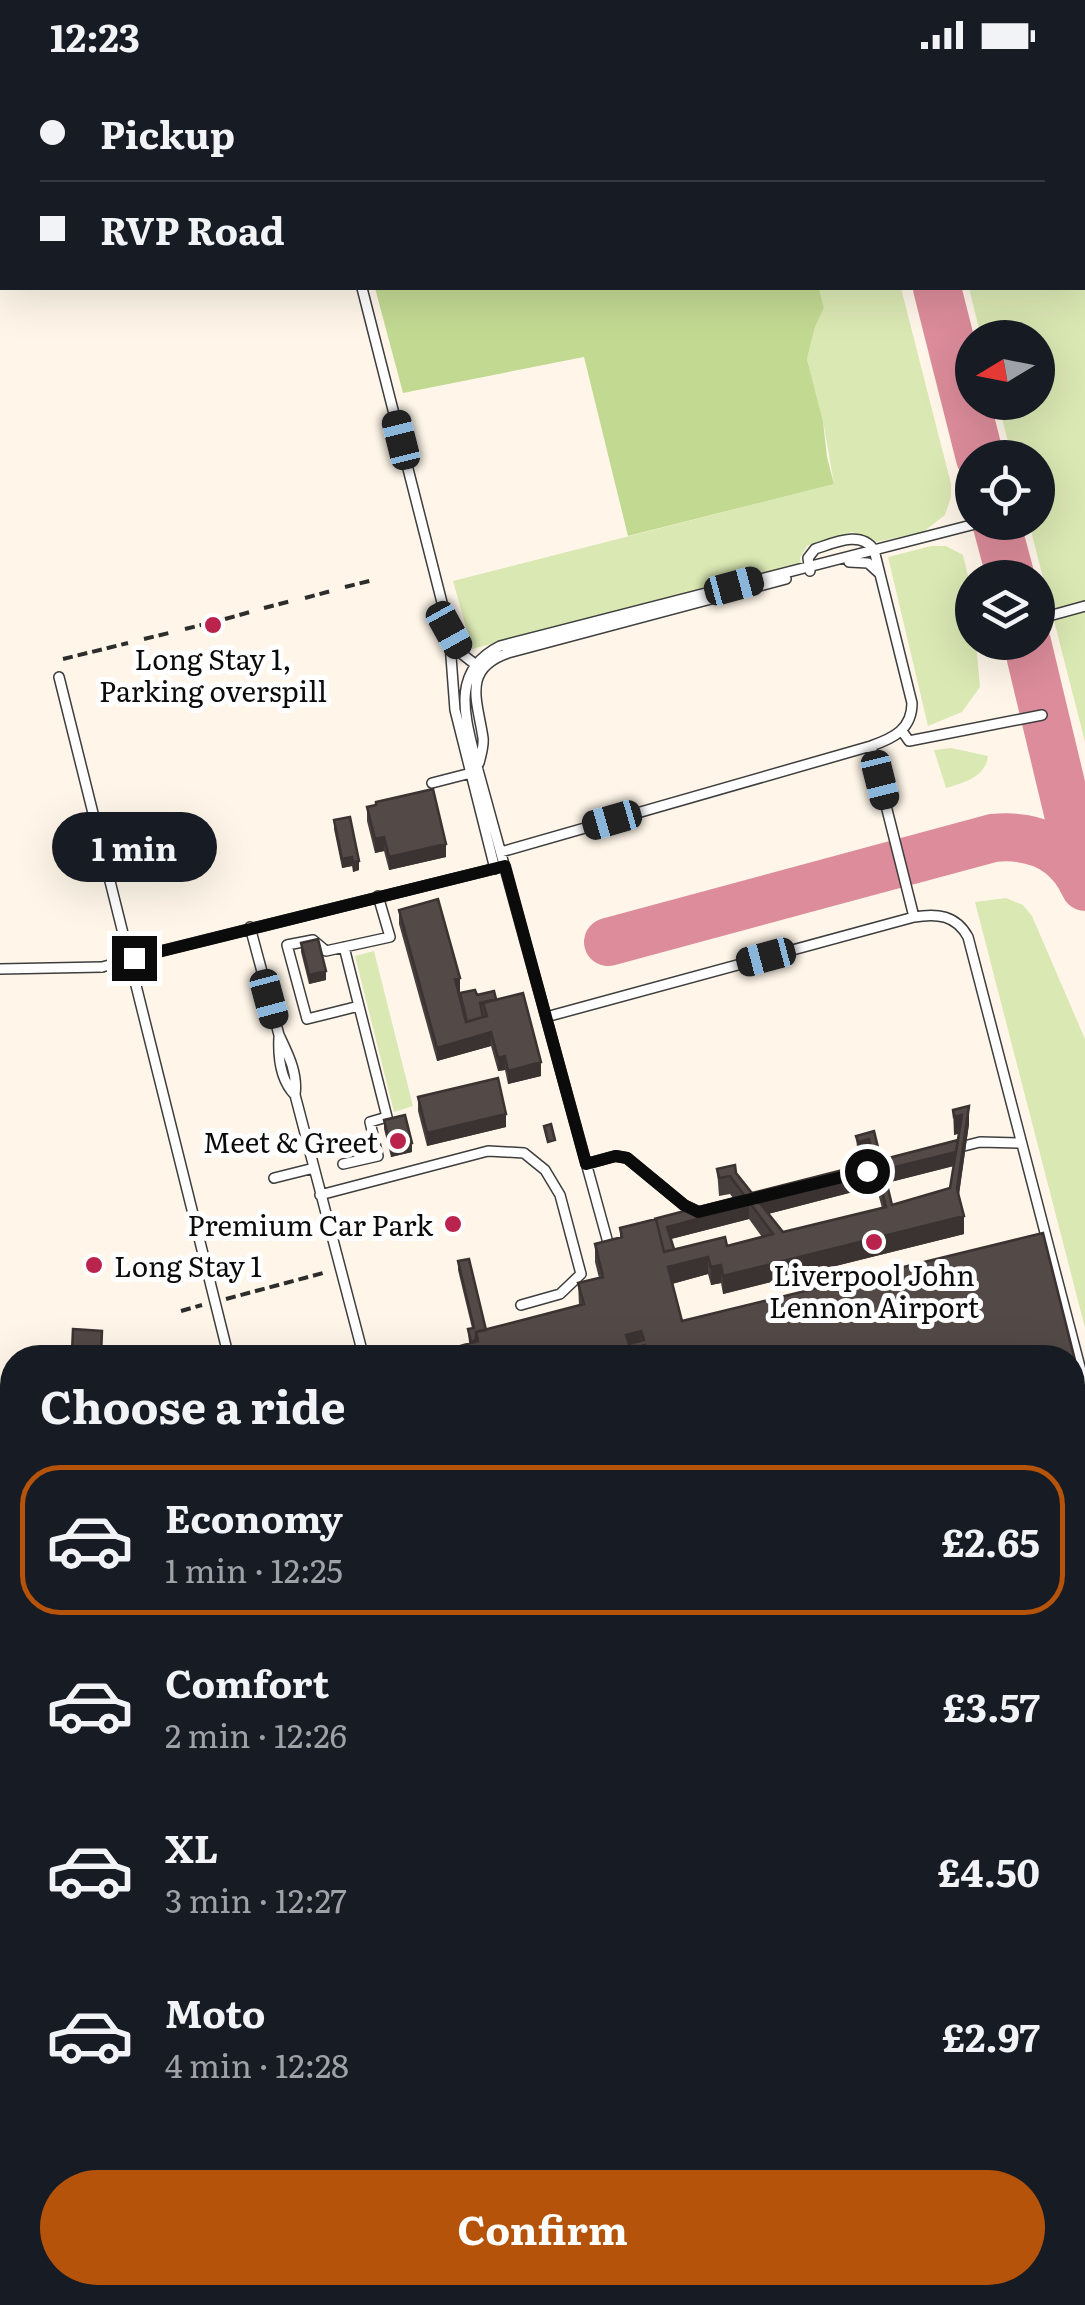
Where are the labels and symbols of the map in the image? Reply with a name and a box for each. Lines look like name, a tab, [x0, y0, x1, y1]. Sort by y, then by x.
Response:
north arrow	[955, 320, 1055, 420]
car	[379, 407, 423, 473]
car	[701, 564, 767, 608]
car	[421, 596, 477, 664]
marker: Long Stay 1, Parking overspill	[202, 614, 224, 636]
place label: Long Stay 1, Parking overspill	[99, 637, 327, 711]
car	[858, 747, 902, 813]
car	[579, 797, 645, 843]
callout: 1 min	[52, 813, 216, 883]
car	[733, 935, 799, 979]
route end	[112, 936, 157, 981]
car	[247, 966, 291, 1032]
place label: Meet & Greet	[203, 1120, 379, 1162]
marker: Meet & Greet	[387, 1130, 409, 1152]
route start	[845, 1149, 890, 1194]
place label: Premium Car Park	[188, 1203, 434, 1245]
marker: Premium Car Park	[442, 1213, 464, 1235]
marker: Liverpool John Lennon Airport	[863, 1231, 885, 1253]
place label: Long Stay 1	[114, 1244, 262, 1286]
place label: Liverpool John Lennon Airport	[769, 1253, 980, 1327]
marker: Long Stay 1	[83, 1254, 105, 1276]

